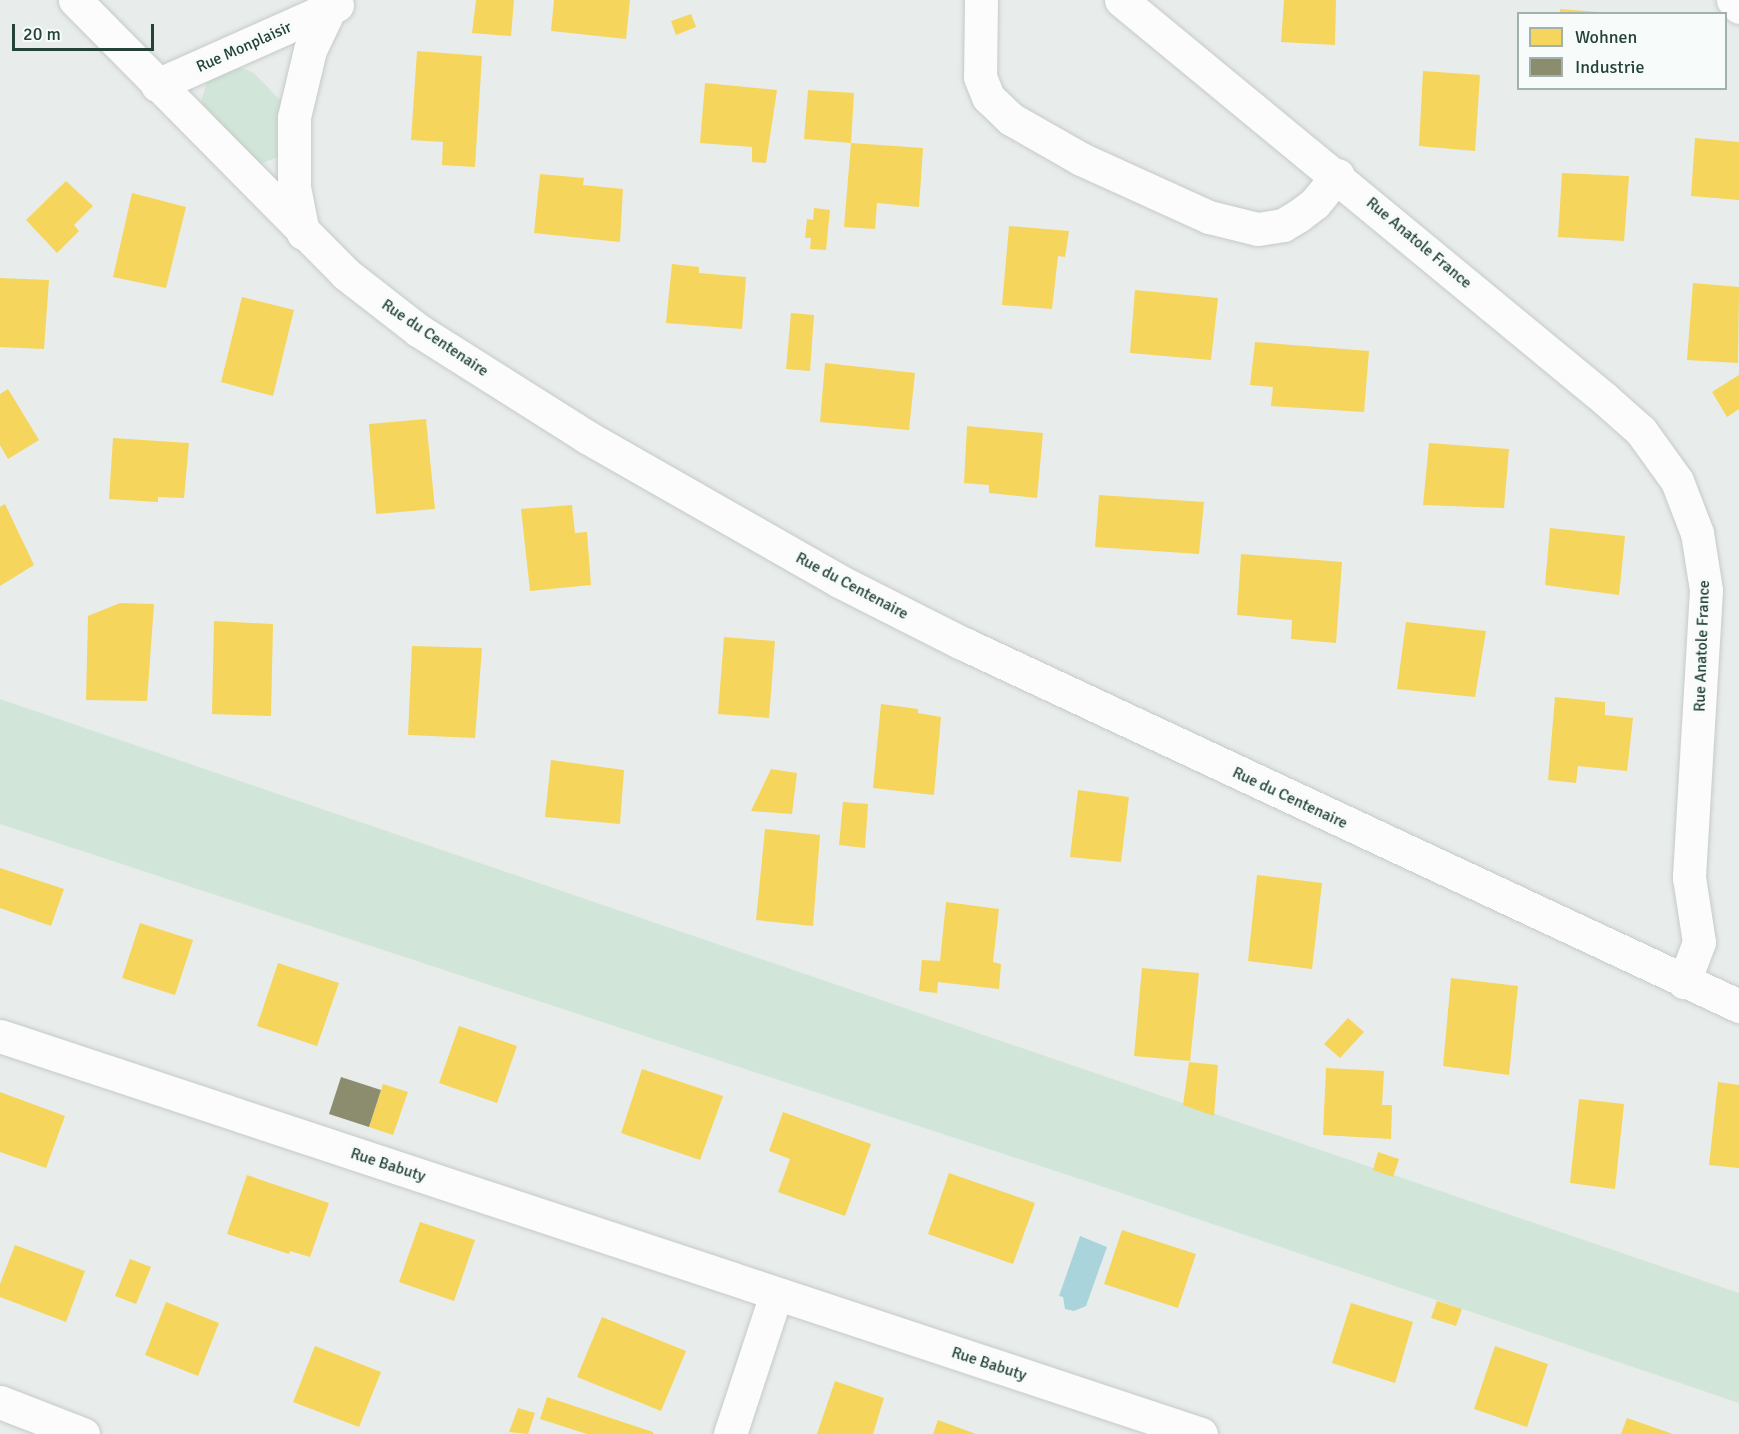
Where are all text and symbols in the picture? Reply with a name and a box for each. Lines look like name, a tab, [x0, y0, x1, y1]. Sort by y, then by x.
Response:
scale bar	[15, 12, 158, 50]
legend	[1517, 12, 1727, 90]
street label: Rue Monplaisir	[193, 17, 295, 77]
text: 20 m	[23, 23, 61, 45]
text: Wohnen	[1575, 26, 1637, 48]
text: Industrie	[1575, 56, 1645, 78]
street label: Rue Anatole France	[1362, 193, 1476, 293]
street label: Rue du Centenaire	[378, 295, 492, 381]
street label: Rue du Centenaire	[792, 548, 912, 624]
street label: Rue Anatole France	[1690, 580, 1714, 712]
street label: Rue du Centenaire	[1229, 763, 1351, 833]
street label: Rue Babuty	[348, 1144, 428, 1186]
street label: Rue Babuty	[949, 1343, 1029, 1385]

